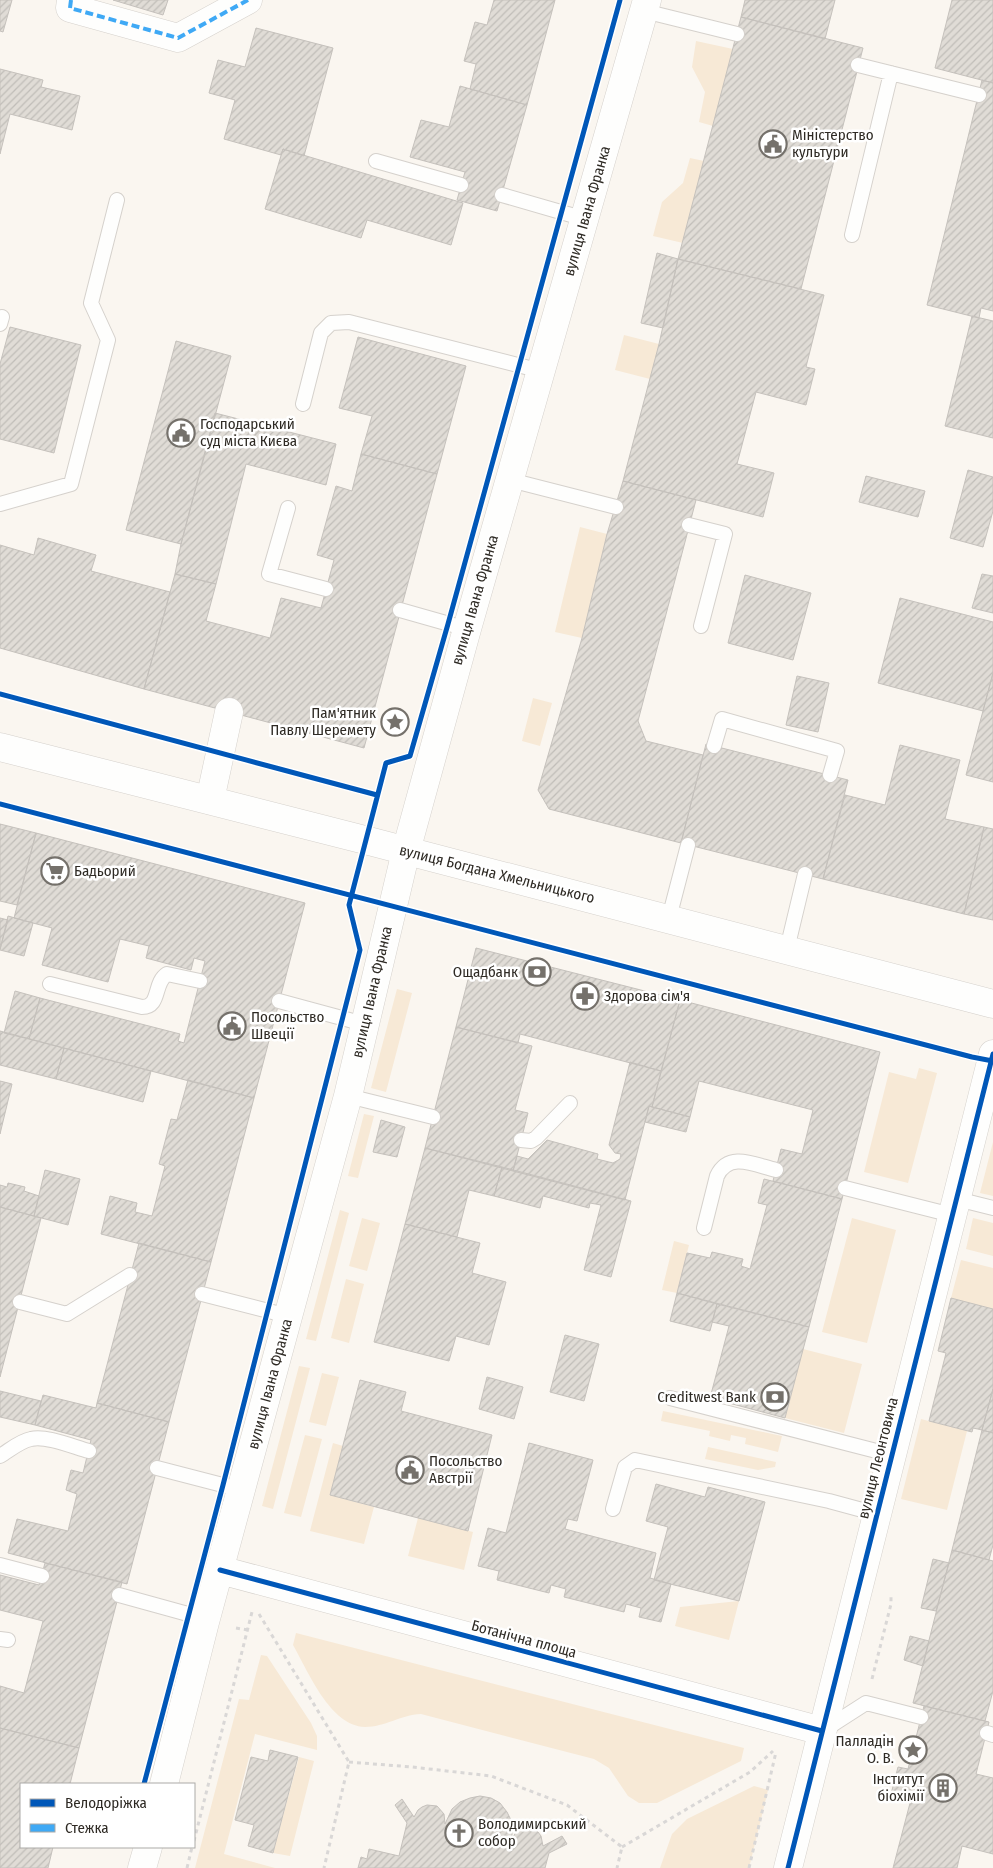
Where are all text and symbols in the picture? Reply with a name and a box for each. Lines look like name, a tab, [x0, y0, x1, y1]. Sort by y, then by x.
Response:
place label: Міністерство культури	[792, 126, 874, 161]
public building icon: Міністерство культури	[758, 129, 788, 159]
street label: вулиця Івана Франка	[560, 144, 614, 278]
place label: Господарський суд міста Києва	[200, 415, 297, 450]
public building icon: Господарський суд міста Києва	[166, 418, 196, 448]
street label: вулиця Івана Франка	[448, 533, 502, 667]
place label: Пам'ятник Павлу Шеремету	[270, 704, 376, 739]
place icon: Пам'ятник Павлу Шеремету	[380, 707, 410, 737]
street label: вулиця Богдана Хмельницького	[398, 841, 597, 907]
supermarket icon: Бадьорий	[40, 856, 70, 886]
place label: Бадьорий	[74, 862, 136, 880]
street label: вулиця Івана Франка	[348, 924, 396, 1060]
bank icon: Ощадбанк	[522, 957, 552, 987]
place label: Ощадбанк	[453, 963, 518, 981]
pharmacy icon: Здорова сім'я	[570, 981, 600, 1011]
place label: Здорова сім'я	[604, 987, 690, 1005]
place label: Посольство Швеції	[251, 1008, 324, 1043]
public building icon: Посольство Швеції	[217, 1011, 247, 1041]
street label: вулиця Івана Франка	[244, 1317, 296, 1451]
bank icon: Creditwest Bank	[760, 1382, 790, 1412]
place label: Creditwest Bank	[657, 1388, 756, 1406]
street label: вулиця Леонтовича	[854, 1395, 902, 1521]
place label: Посольство Австрії	[429, 1452, 502, 1487]
public building icon: Посольство Австрії	[395, 1455, 425, 1485]
street label: Ботанічна площа	[469, 1616, 579, 1662]
place label: Палладін О. В.	[835, 1732, 894, 1767]
place icon: Палладін О. В.	[898, 1735, 928, 1765]
place label: Інститут біохімії	[873, 1770, 925, 1805]
building icon: Інститут біохімії	[928, 1773, 958, 1803]
legend	[20, 1783, 195, 1848]
text: Велодоріжка	[65, 1794, 147, 1812]
place label: Володимирський собор	[478, 1815, 587, 1850]
church icon: Володимирський собор	[444, 1818, 474, 1848]
text: Стежка	[65, 1819, 109, 1837]

